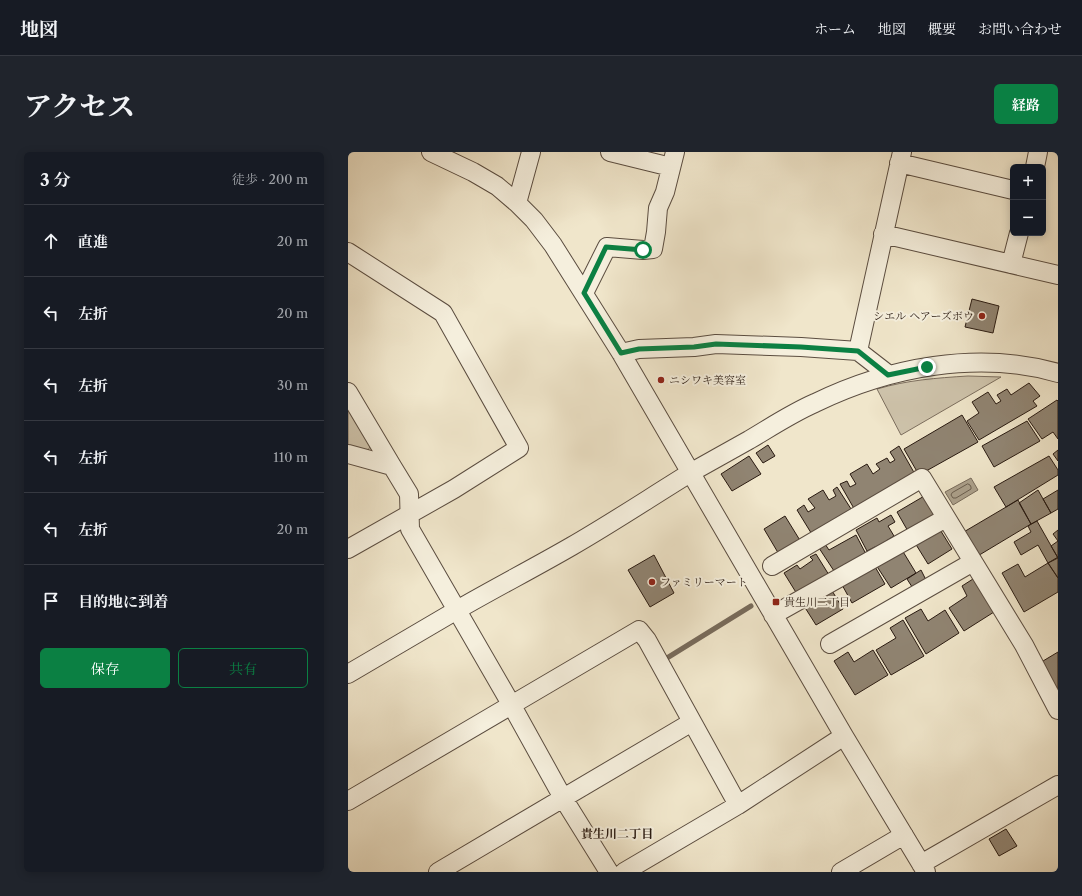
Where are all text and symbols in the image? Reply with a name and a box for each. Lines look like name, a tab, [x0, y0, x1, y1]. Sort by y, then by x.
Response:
text: 地図	[20, 18, 58, 41]
text: ホーム	[814, 20, 856, 38]
text: 地図	[878, 20, 906, 38]
text: 概要	[928, 20, 956, 38]
text: お問い合わせ	[978, 20, 1062, 38]
button: 経路	[994, 84, 1058, 124]
text: アクセス	[24, 89, 135, 123]
map controls	[1010, 164, 1046, 236]
button: +	[1010, 164, 1046, 200]
text: 3 分	[40, 170, 71, 190]
text: 徒歩 · 200 m	[232, 171, 308, 187]
button: −	[1010, 200, 1046, 236]
icon: ahead	[40, 230, 62, 252]
text: 直進	[78, 232, 108, 251]
text: 20 m	[277, 233, 308, 249]
route start	[634, 241, 652, 259]
icon: left	[40, 302, 62, 324]
text: 左折	[78, 304, 108, 323]
text: 20 m	[277, 305, 308, 321]
place label: シエル ヘアーズボウ	[873, 309, 974, 323]
marker: シエル ヘアーズボウ	[977, 311, 987, 321]
route end	[918, 358, 936, 376]
place label: ニシワキ美容室	[669, 373, 746, 387]
icon: left	[40, 374, 62, 396]
marker: ニシワキ美容室	[656, 375, 666, 385]
text: 左折	[78, 376, 108, 395]
text: 30 m	[277, 377, 308, 393]
icon: left	[40, 446, 62, 468]
text: 左折	[78, 448, 108, 467]
text: 110 m	[273, 449, 308, 465]
icon: left	[40, 518, 62, 540]
text: 左折	[78, 520, 108, 539]
text: 20 m	[277, 521, 308, 537]
place label: ファミリーマート	[660, 575, 748, 589]
marker: ファミリーマート	[647, 577, 657, 587]
icon: arrive	[40, 590, 62, 612]
text: 目的地に到着	[78, 592, 168, 611]
place label: 貴生川二丁目	[784, 595, 850, 609]
marker: 貴生川二丁目	[771, 597, 781, 607]
button: 保存	[40, 648, 170, 688]
button: 共有	[178, 648, 308, 688]
district label: 貴生川二丁目	[581, 826, 653, 841]

